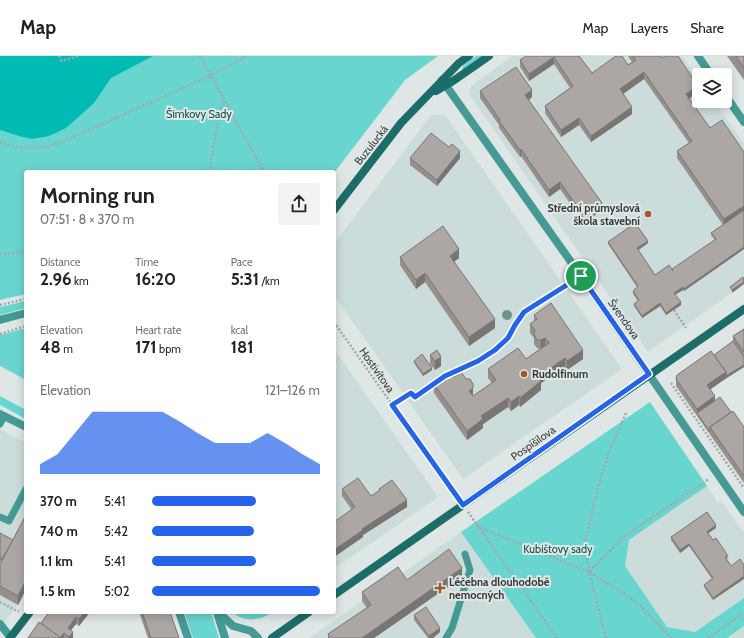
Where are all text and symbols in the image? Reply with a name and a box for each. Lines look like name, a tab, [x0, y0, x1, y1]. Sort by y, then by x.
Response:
text: Map	[20, 16, 56, 39]
text: Map	[583, 19, 608, 37]
text: Layers	[630, 19, 668, 37]
text: Share	[690, 19, 724, 37]
map controls	[692, 68, 732, 108]
button: layers	[692, 68, 732, 108]
park label: Šimkovy Sady	[166, 107, 232, 121]
street label: Buzulucká	[351, 122, 391, 168]
text: Morning run	[40, 182, 155, 209]
button: share	[278, 183, 320, 225]
place label: Střední průmyslová škola stavební	[547, 201, 641, 228]
marker: Střední průmyslová škola stavební	[643, 209, 653, 219]
text: 07:51 · 8 × 370 m	[40, 211, 134, 227]
text: Distance	[40, 255, 81, 269]
text: Time	[135, 255, 159, 269]
text: Pace	[231, 255, 253, 269]
pin	[564, 259, 598, 293]
icon: arrive	[570, 265, 592, 287]
text: 2.96	[40, 269, 72, 289]
text: 16:20	[135, 269, 176, 289]
text: 5:31	[231, 269, 259, 289]
text: km	[72, 274, 89, 288]
text: /km	[259, 274, 280, 288]
street label: Švendova	[605, 296, 643, 342]
text: Elevation	[40, 323, 83, 337]
text: Heart rate	[135, 323, 181, 337]
text: kcal	[231, 323, 248, 337]
text: 48	[40, 337, 61, 357]
text: 171	[135, 337, 157, 357]
text: 181	[231, 337, 253, 357]
text: m	[61, 342, 73, 356]
text: bpm	[157, 342, 181, 356]
street label: Hostivítova	[356, 345, 398, 396]
place label: Rudolfinum	[532, 367, 588, 381]
marker: Rudolfinum	[519, 369, 529, 379]
text: Elevation	[40, 382, 91, 398]
text: 121–126 m	[265, 382, 320, 398]
street label: Pospíšilova	[508, 422, 559, 463]
text: 370 m	[40, 493, 77, 509]
text: 5:41	[104, 493, 126, 509]
text: 740 m	[40, 523, 78, 539]
text: 5:42	[104, 523, 128, 539]
park label: Kubištovy sady	[523, 542, 593, 556]
text: 1.1 km	[40, 553, 73, 569]
text: 5:41	[104, 553, 126, 569]
place label: Léčebna dlouhodobě nemocných	[449, 575, 550, 602]
marker: Léčebna dlouhodobě nemocných	[434, 582, 446, 594]
text: 1.5 km	[40, 583, 75, 599]
text: 5:02	[104, 583, 130, 599]

